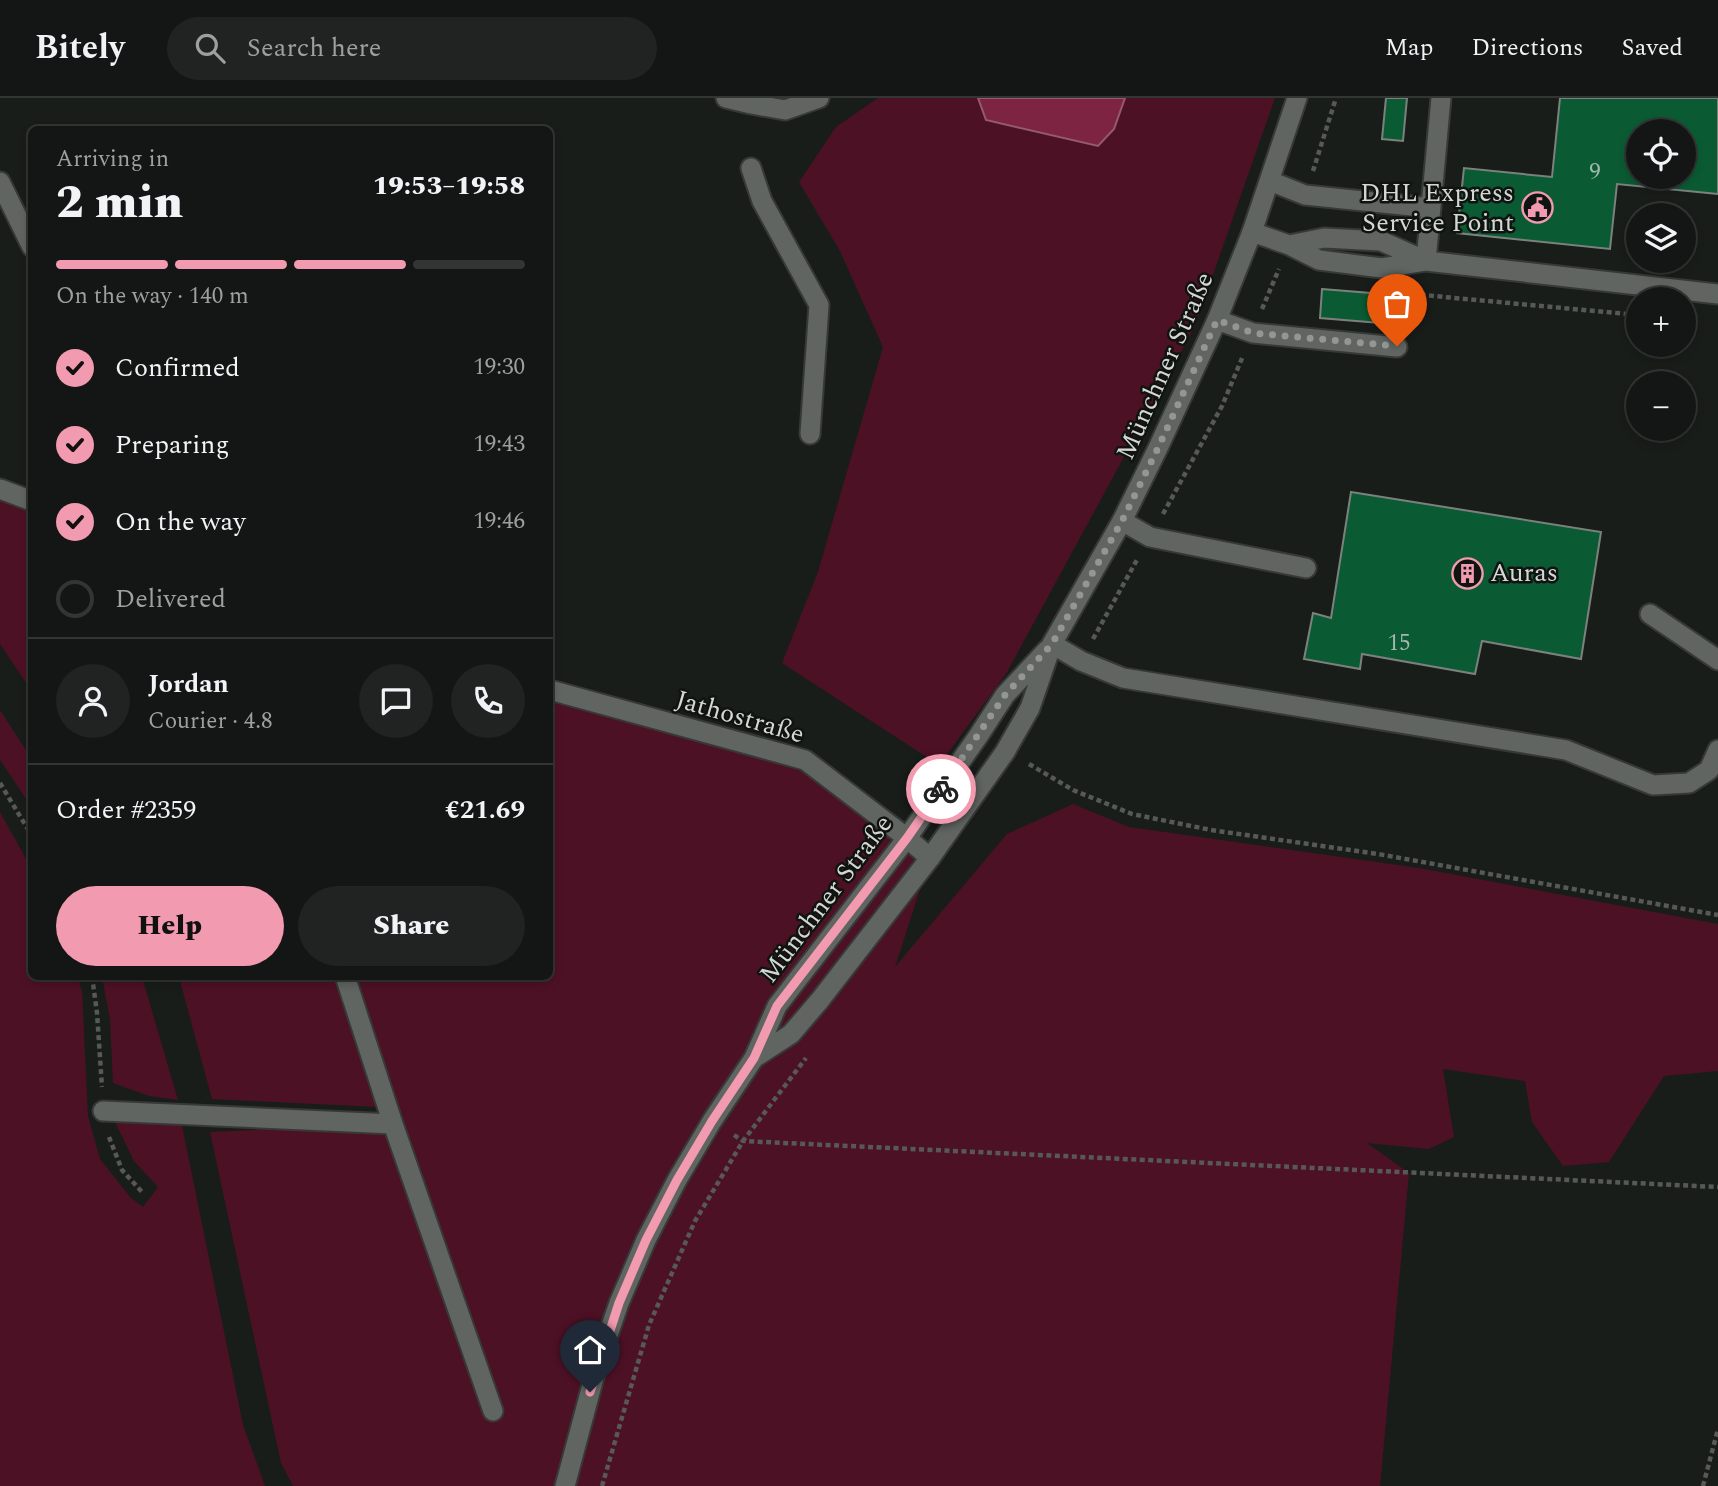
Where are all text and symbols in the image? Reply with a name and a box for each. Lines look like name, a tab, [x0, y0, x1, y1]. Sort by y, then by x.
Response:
search box	[167, 17, 657, 80]
text: Bitely	[35, 23, 125, 73]
text: Search here	[247, 28, 381, 68]
icon: search	[191, 29, 229, 67]
text: Map	[1385, 30, 1433, 66]
text: Directions	[1471, 30, 1583, 66]
text: Saved	[1621, 30, 1683, 66]
map controls	[1626, 119, 1696, 441]
button: locate	[1626, 119, 1696, 189]
text: Arriving in	[56, 142, 169, 177]
house number: 9	[1589, 155, 1601, 190]
text: 19:53–19:58	[373, 166, 525, 206]
text: 2 min	[56, 168, 183, 238]
place label: DHL Express Service Point	[1360, 173, 1514, 243]
public building icon: DHL Express Service Point	[1520, 191, 1554, 225]
button: layers	[1626, 203, 1696, 273]
street label: Münchner Straße	[1106, 266, 1224, 466]
pin	[1367, 274, 1427, 346]
text: On the way · 140 m	[56, 279, 249, 314]
icon: bag	[1378, 285, 1416, 323]
button: +	[1626, 287, 1696, 357]
text: Confirmed	[115, 348, 240, 388]
icon: check	[56, 349, 94, 387]
text: 19:30	[473, 350, 525, 385]
button: −	[1626, 371, 1696, 441]
text: Preparing	[115, 425, 229, 465]
icon: check	[56, 426, 94, 464]
text: 19:43	[473, 427, 525, 462]
text: On the way	[115, 502, 246, 542]
icon: check	[56, 503, 94, 541]
text: 19:46	[473, 504, 525, 539]
place label: Auras	[1490, 553, 1558, 593]
building icon: Auras	[1450, 556, 1484, 590]
text: Delivered	[115, 579, 226, 619]
house number: 15	[1388, 626, 1411, 661]
button: person	[56, 664, 130, 738]
text: Jordan	[148, 664, 229, 704]
button: chat	[359, 664, 433, 738]
button: phone	[451, 664, 525, 738]
street label: Jathostraße	[671, 680, 809, 754]
text: Courier · 4.8	[148, 704, 273, 739]
courier	[906, 754, 976, 824]
icon: bike	[922, 770, 960, 808]
text: Order #2359	[56, 790, 196, 830]
text: €21.69	[445, 790, 525, 830]
street label: Münchner Straße	[749, 806, 903, 992]
button: Help	[56, 886, 284, 966]
button: Share	[298, 886, 525, 966]
pin	[560, 1320, 620, 1392]
icon: home	[571, 1331, 609, 1369]

